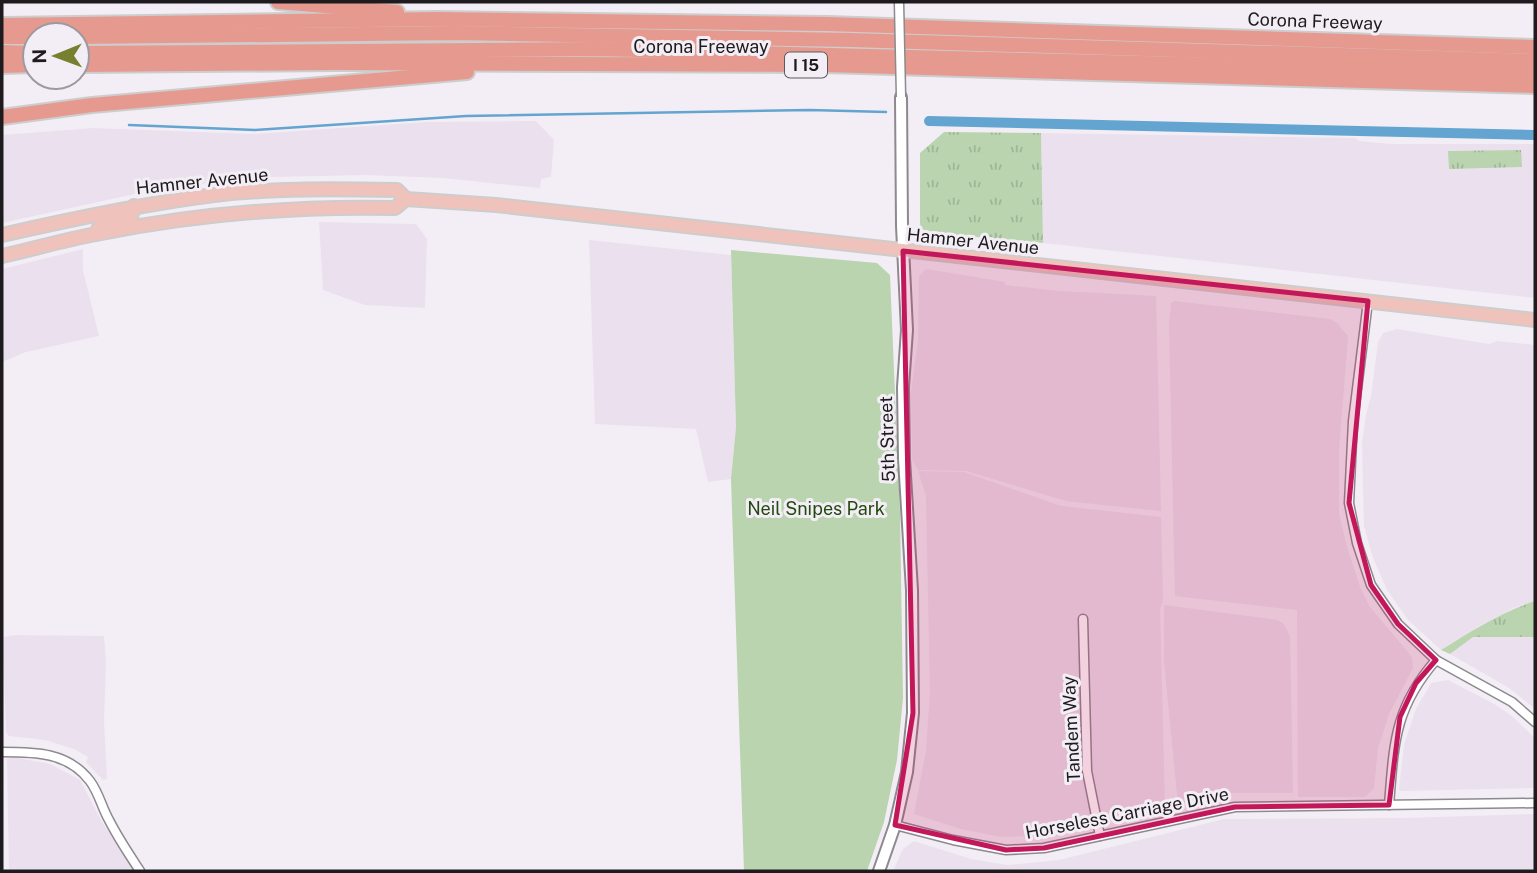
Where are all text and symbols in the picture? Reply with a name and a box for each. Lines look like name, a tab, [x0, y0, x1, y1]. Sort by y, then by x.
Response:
street label: Corona Freeway	[1247, 8, 1383, 34]
north arrow	[21, 21, 91, 91]
street label: Corona Freeway	[633, 36, 769, 57]
text: N	[28, 49, 50, 64]
road number: I 15	[785, 53, 827, 78]
street label: Hamner Avenue	[135, 164, 269, 198]
street label: Hamner Avenue	[906, 224, 1040, 258]
street label: 5th Street	[875, 396, 899, 482]
park label: Neil Snipes Park	[747, 498, 885, 519]
street label: Tandem Way	[1058, 675, 1084, 783]
street label: Horseless Carriage Drive	[1023, 783, 1231, 843]

